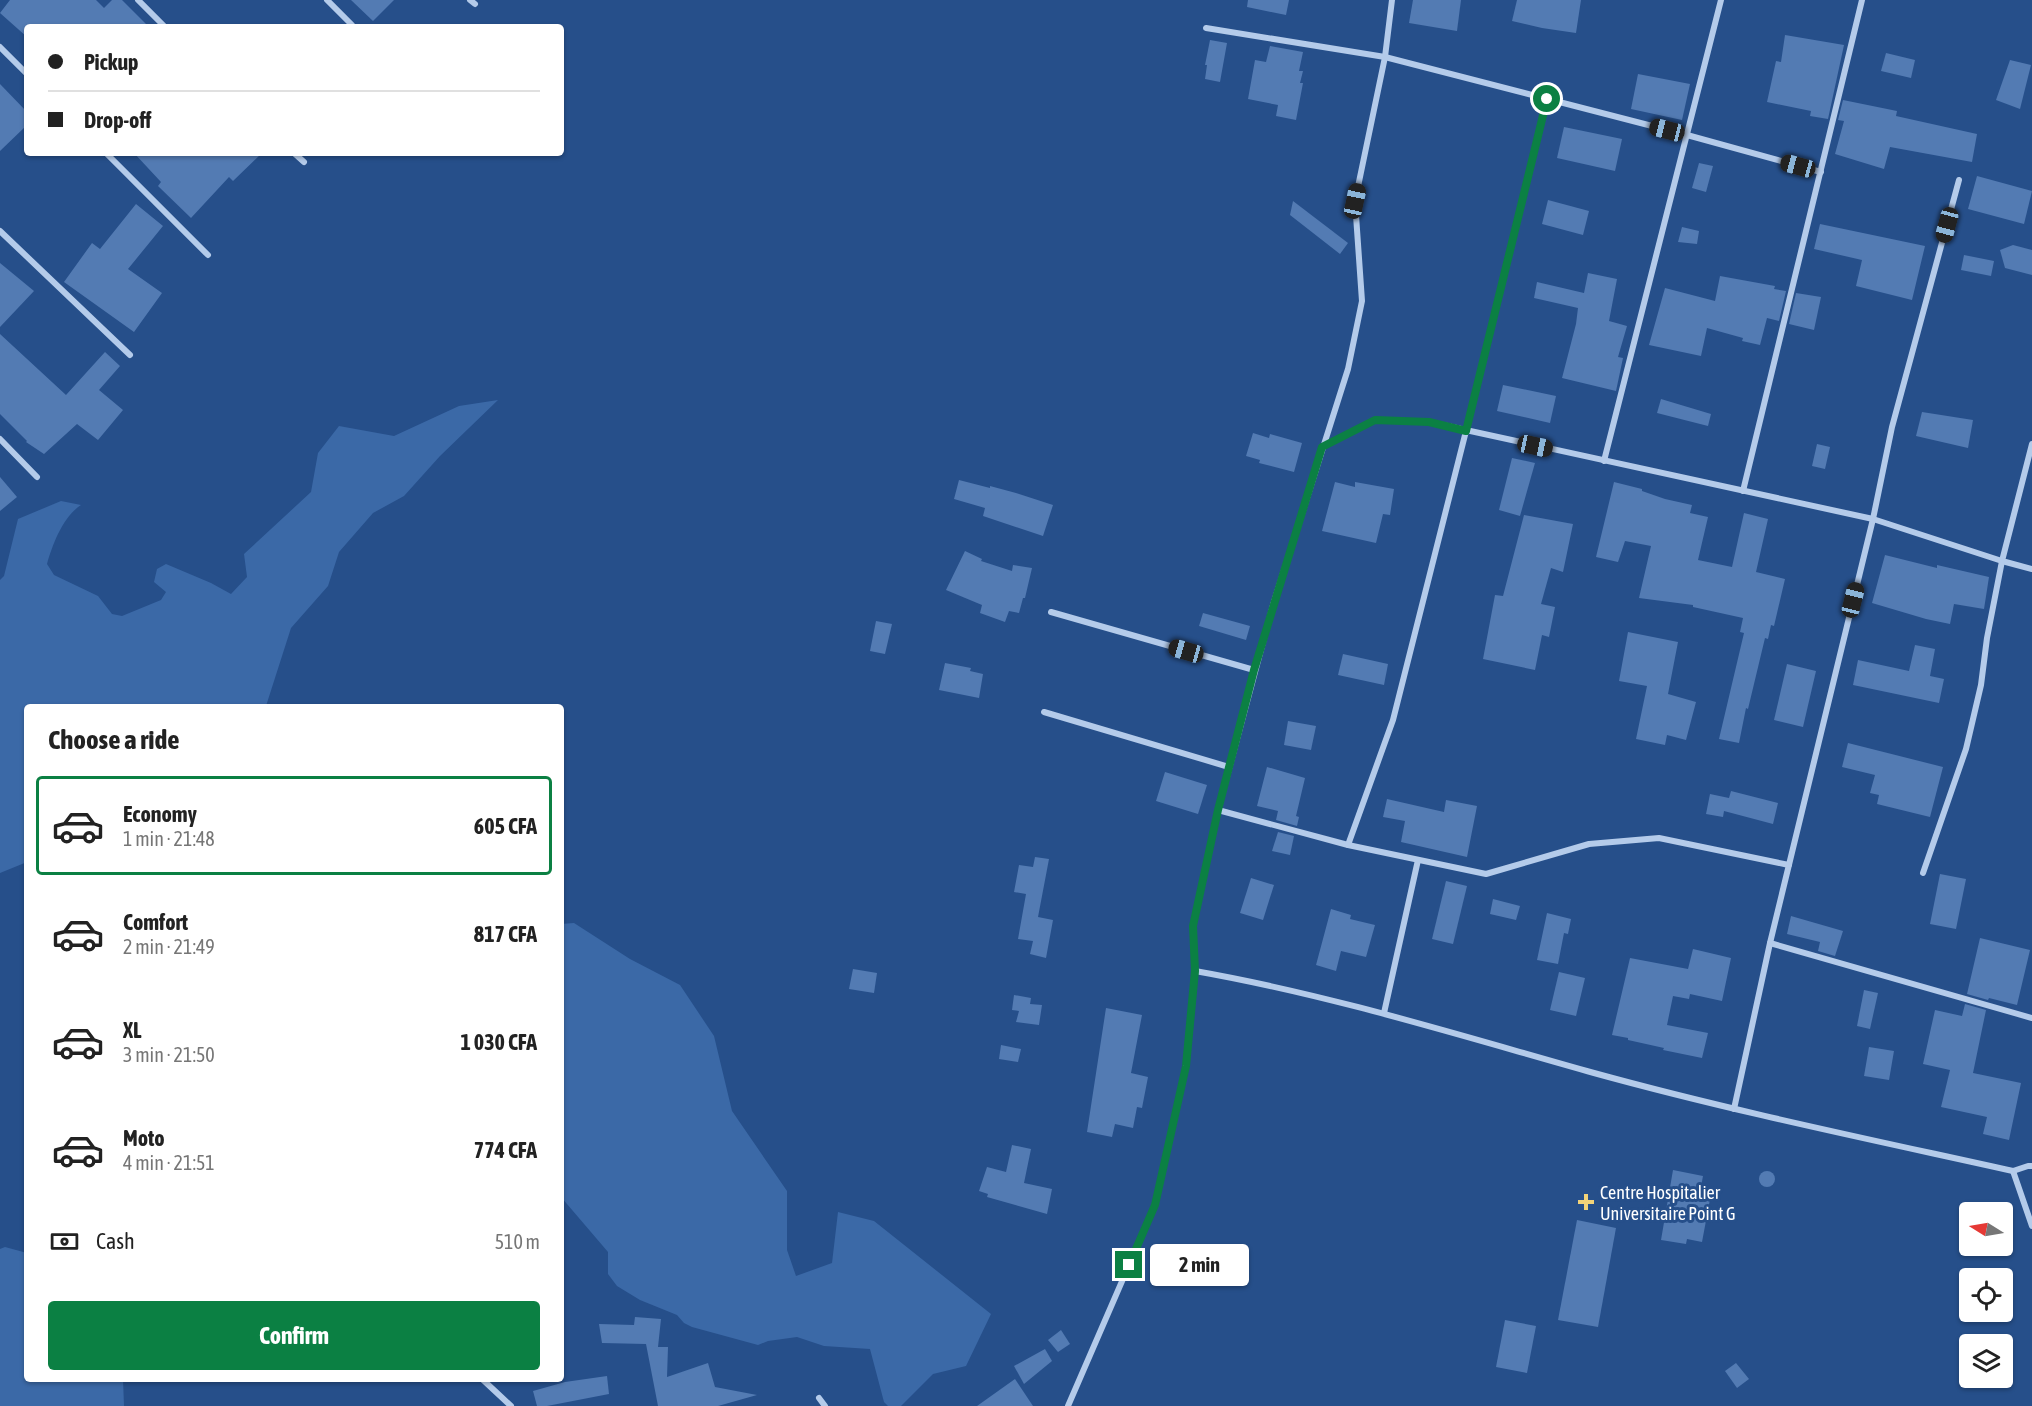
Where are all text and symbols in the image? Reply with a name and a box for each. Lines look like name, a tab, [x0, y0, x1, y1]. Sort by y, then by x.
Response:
text: Pickup	[84, 49, 139, 75]
route start	[1533, 85, 1560, 112]
text: Drop-off	[84, 107, 151, 133]
car	[1647, 117, 1687, 143]
car	[1778, 153, 1818, 179]
car	[1342, 182, 1368, 220]
car	[1934, 205, 1960, 245]
car	[1516, 433, 1554, 459]
car	[1840, 580, 1866, 620]
car	[1166, 637, 1206, 665]
text: Choose a ride	[48, 724, 180, 755]
icon: car	[51, 799, 105, 853]
text: Economy	[123, 801, 197, 827]
text: 605 CFA	[474, 813, 537, 839]
text: 1 min · 21:48	[123, 827, 215, 850]
icon: car	[51, 907, 105, 961]
text: Comfort	[123, 909, 188, 935]
text: 817 CFA	[474, 921, 537, 947]
text: 2 min · 21:49	[123, 935, 215, 958]
icon: car	[51, 1015, 105, 1069]
text: XL	[123, 1017, 141, 1043]
text: 1 030 CFA	[461, 1029, 537, 1055]
text: 3 min · 21:50	[123, 1043, 215, 1066]
icon: car	[51, 1123, 105, 1177]
text: Moto	[123, 1125, 165, 1151]
text: 774 CFA	[474, 1137, 537, 1163]
text: 4 min · 21:51	[123, 1151, 215, 1174]
place label: Centre Hospitalier Universitaire Point G	[1600, 1182, 1736, 1224]
marker: Centre Hospitalier Universitaire Point G	[1577, 1193, 1595, 1211]
north arrow	[1959, 1202, 2013, 1256]
map controls	[1959, 1202, 2013, 1388]
icon: cash	[48, 1225, 81, 1258]
text: Cash	[96, 1228, 135, 1254]
text: 510 m	[495, 1230, 540, 1253]
callout: 2 min	[1150, 1244, 1249, 1286]
route end	[1115, 1251, 1142, 1278]
text: 2 min	[1179, 1253, 1220, 1276]
button: locate	[1959, 1268, 2013, 1322]
button: Confirm	[48, 1301, 540, 1370]
button: layers	[1959, 1334, 2013, 1388]

